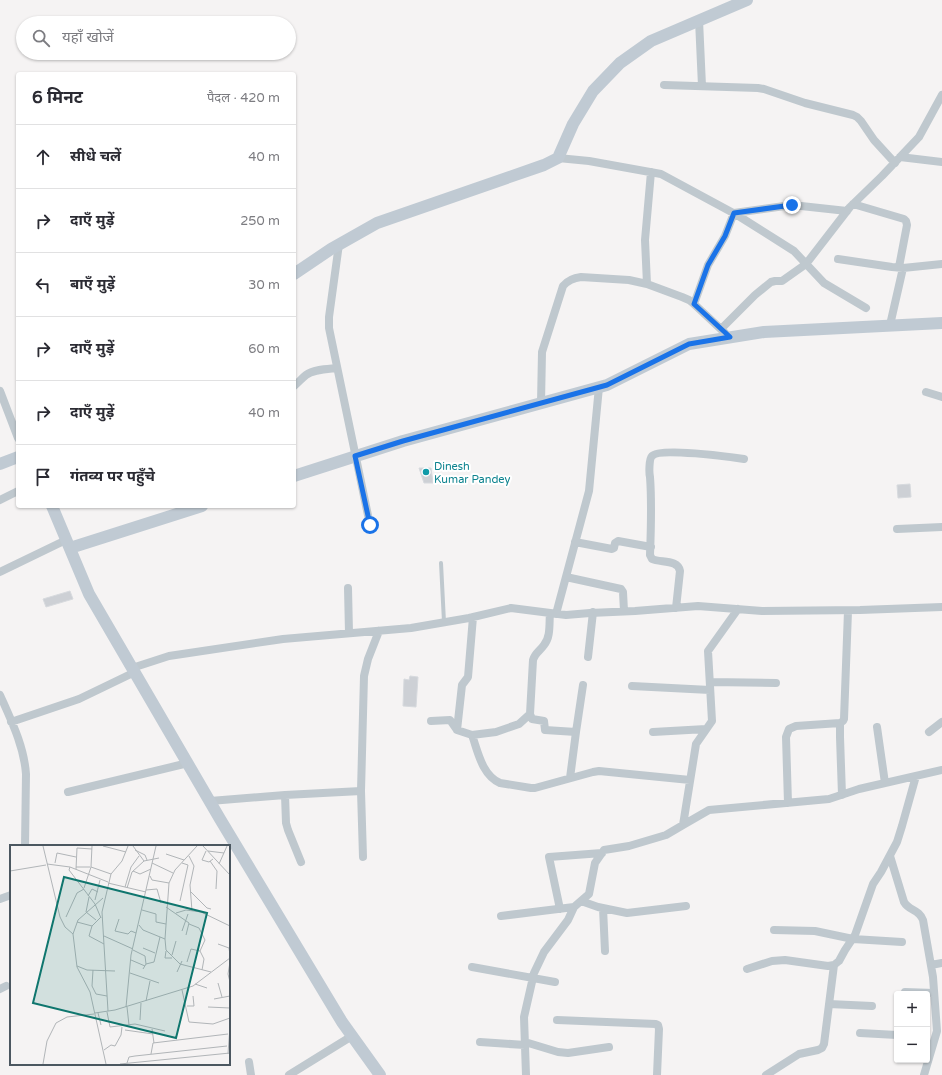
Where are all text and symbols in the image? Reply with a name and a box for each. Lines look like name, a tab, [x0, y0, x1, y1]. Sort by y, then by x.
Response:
search box	[16, 16, 296, 60]
icon: search	[30, 27, 52, 49]
text: यहाँ खोजें	[62, 28, 114, 46]
text: 6 मिनट	[32, 87, 83, 108]
text: पैदल · 420 m	[207, 90, 280, 106]
icon: ahead	[32, 146, 54, 168]
text: सीधे चलें	[70, 147, 121, 165]
text: 40 m	[248, 149, 280, 165]
route end	[783, 196, 801, 214]
icon: right	[32, 210, 54, 232]
text: दाएँ मुड़ें	[70, 211, 114, 229]
text: 250 m	[240, 213, 280, 229]
icon: left	[32, 274, 54, 296]
text: बाएँ मुड़ें	[70, 275, 115, 293]
text: 30 m	[248, 277, 280, 293]
icon: right	[32, 338, 54, 360]
text: दाएँ मुड़ें	[70, 339, 114, 357]
text: 60 m	[248, 341, 280, 357]
icon: right	[32, 402, 54, 424]
text: दाएँ मुड़ें	[70, 403, 114, 421]
text: 40 m	[248, 405, 280, 421]
place label: Dinesh Kumar Pandey	[434, 460, 511, 486]
icon: arrive	[32, 466, 54, 488]
text: गंतव्य पर पहुँचे	[70, 467, 155, 485]
marker: Dinesh Kumar Pandey	[421, 467, 431, 477]
route start	[361, 516, 379, 534]
inset map	[10, 845, 230, 1065]
map controls	[894, 991, 930, 1063]
button: +	[894, 991, 930, 1027]
button: −	[894, 1027, 930, 1063]

